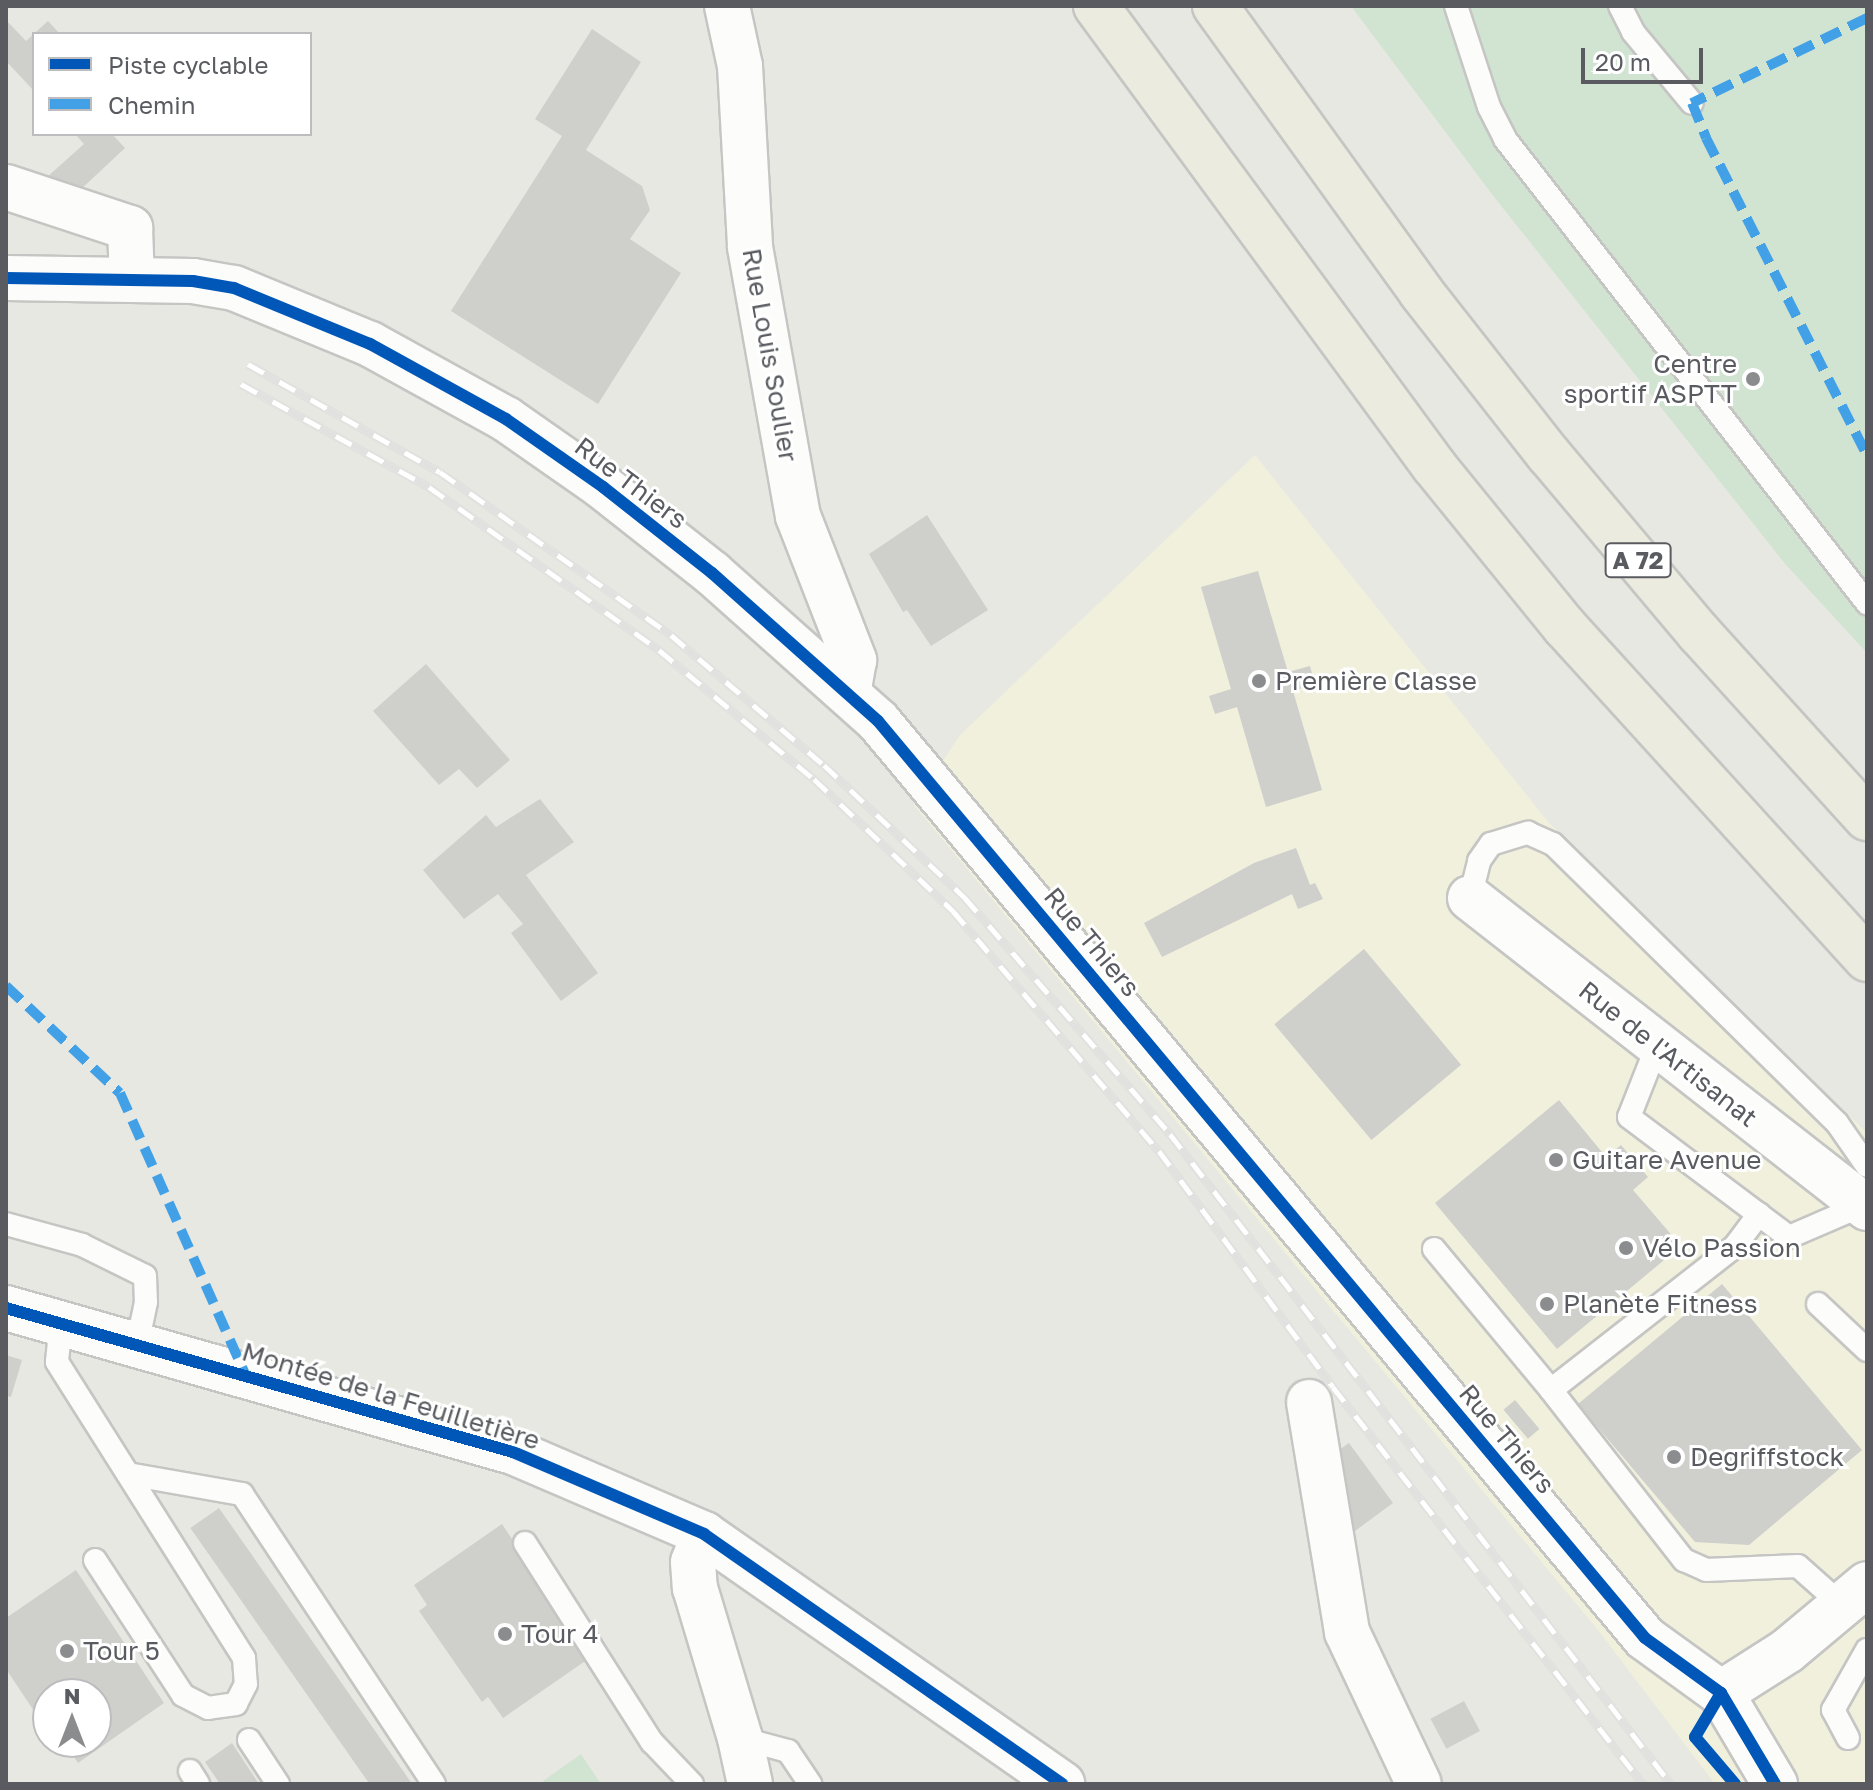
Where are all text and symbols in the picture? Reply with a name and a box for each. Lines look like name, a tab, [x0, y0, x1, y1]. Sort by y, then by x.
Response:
legend	[32, 32, 312, 136]
scale bar	[1585, 32, 1707, 82]
text: 20 m	[1595, 47, 1651, 76]
text: Piste cyclable	[108, 50, 268, 79]
text: Chemin	[108, 90, 195, 119]
street label: Rue Louis Soulier	[736, 246, 804, 464]
place label: Centre sportif ASPTT	[1564, 348, 1737, 410]
marker: Centre sportif ASPTT	[1744, 370, 1762, 388]
street label: Rue Thiers	[569, 431, 693, 535]
road number: A 72	[1604, 540, 1672, 580]
place label: Première Classe	[1275, 665, 1477, 697]
marker: Première Classe	[1250, 672, 1268, 690]
street label: Rue Thiers	[1037, 881, 1147, 1003]
street label: Rue de l'Artisanat	[1573, 975, 1763, 1133]
place label: Guitare Avenue	[1572, 1144, 1761, 1176]
marker: Guitare Avenue	[1547, 1151, 1565, 1169]
place label: Vélo Passion	[1642, 1232, 1801, 1264]
marker: Vélo Passion	[1617, 1239, 1635, 1257]
place label: Planète Fitness	[1563, 1288, 1758, 1320]
marker: Planète Fitness	[1538, 1295, 1556, 1313]
street label: Montée de la Feuilletière	[238, 1336, 544, 1456]
street label: Rue Thiers	[1452, 1378, 1562, 1500]
place label: Degriffstock	[1690, 1441, 1844, 1473]
marker: Degriffstock	[1665, 1448, 1683, 1466]
place label: Tour 4	[521, 1618, 599, 1650]
marker: Tour 4	[496, 1625, 514, 1643]
place label: Tour 5	[83, 1635, 160, 1667]
marker: Tour 5	[58, 1642, 76, 1660]
north arrow	[32, 1678, 112, 1758]
text: N	[64, 1682, 80, 1709]

